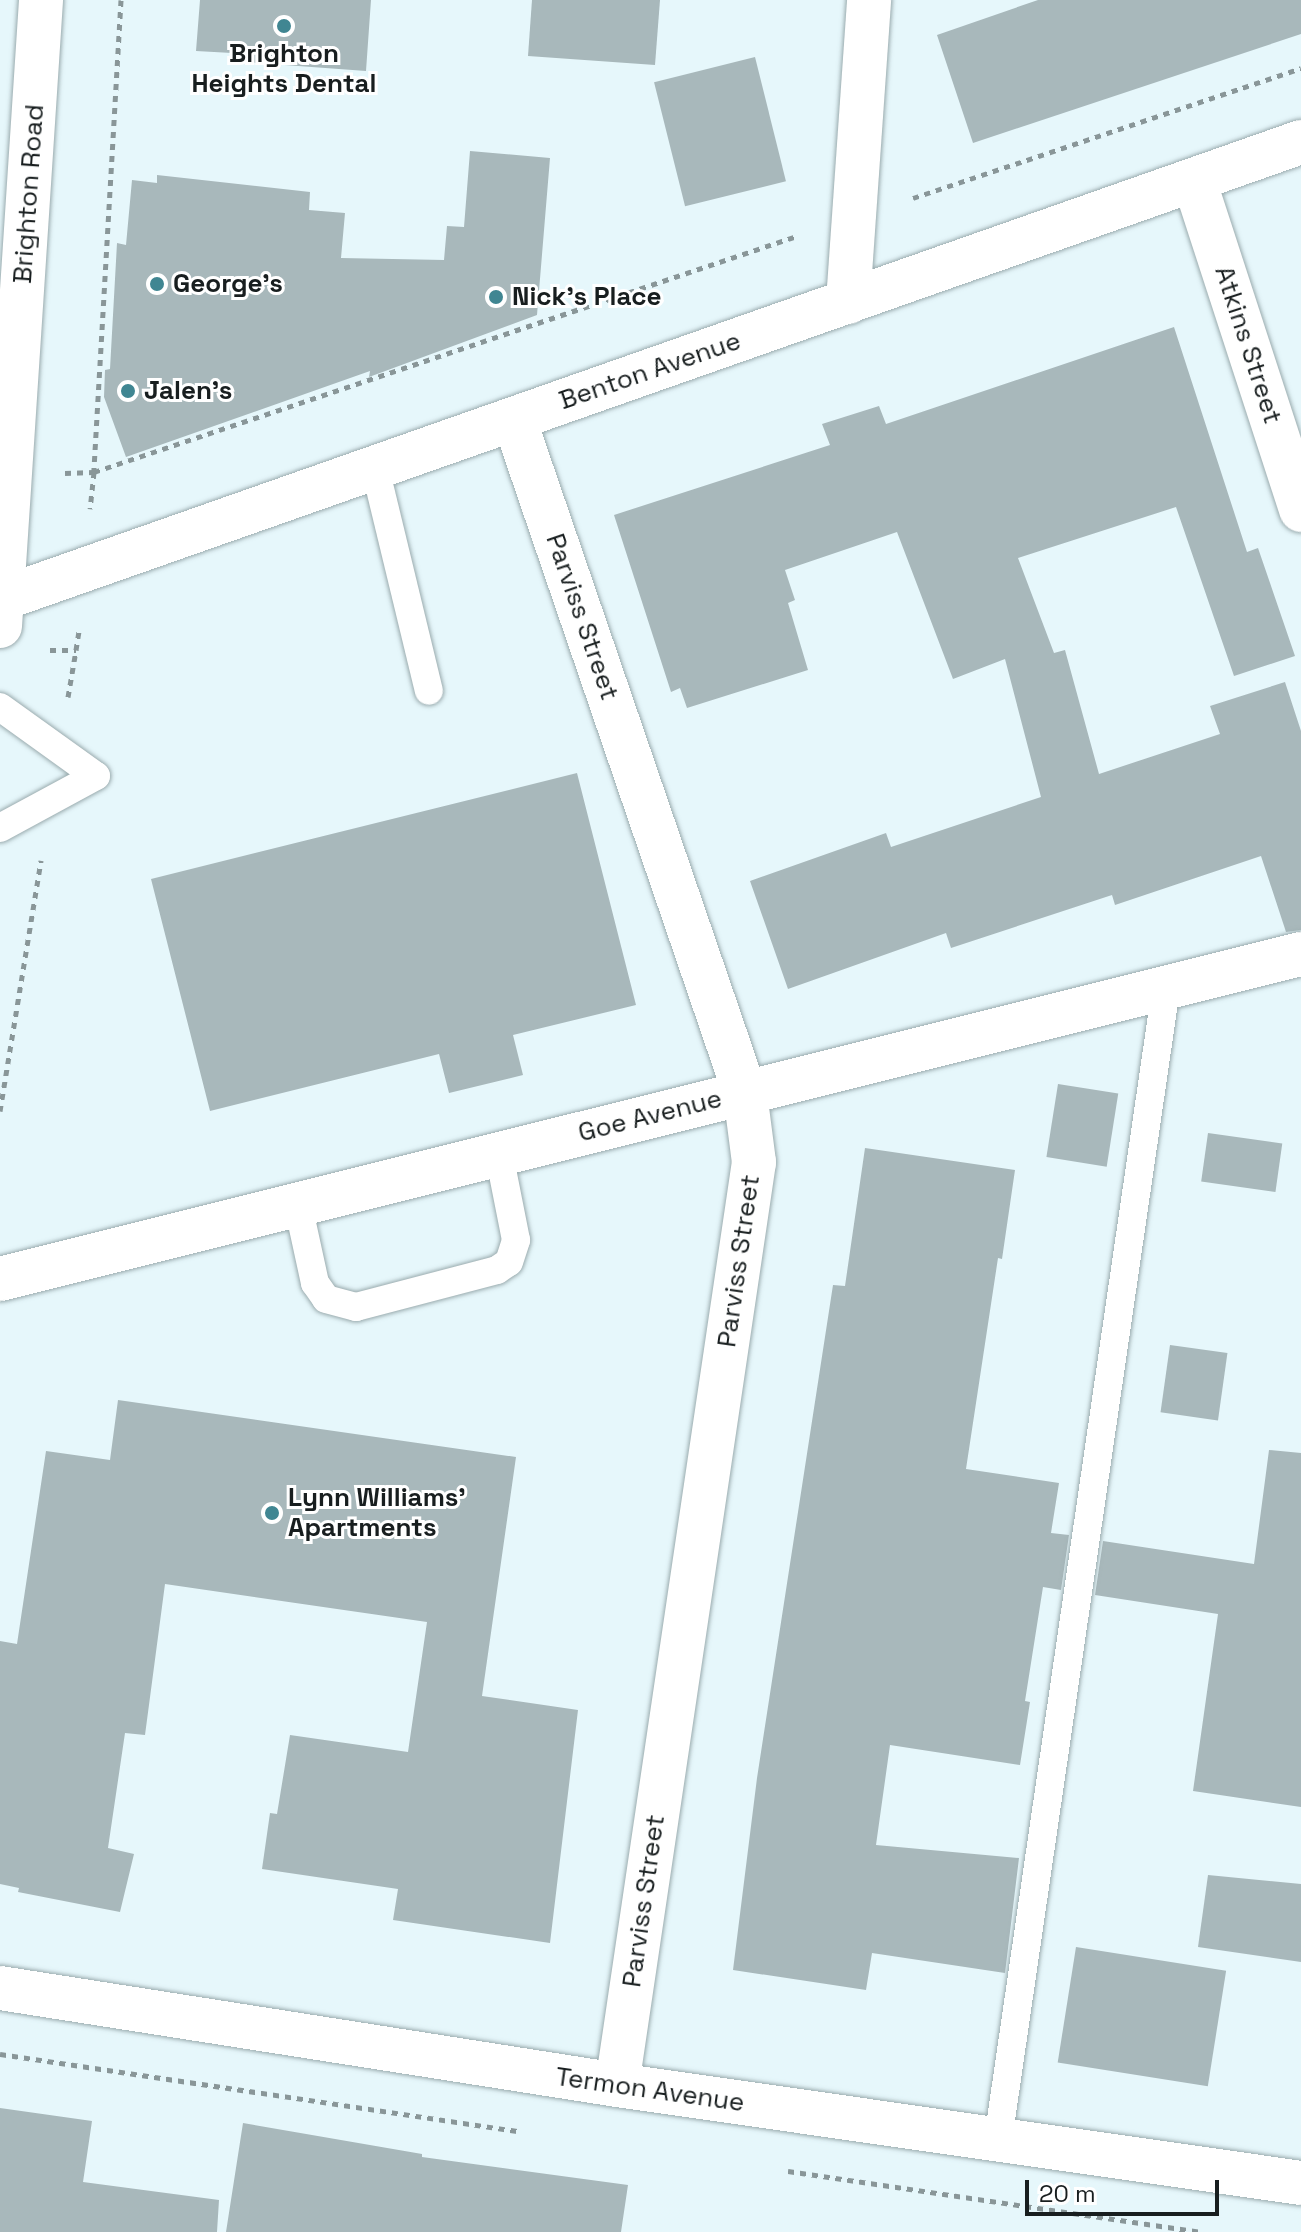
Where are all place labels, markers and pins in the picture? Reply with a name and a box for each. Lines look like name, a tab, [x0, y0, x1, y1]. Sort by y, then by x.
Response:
marker: Brighton Heights Dental	[275, 17, 293, 35]
place label: Brighton Heights Dental	[191, 38, 377, 100]
place label: George's	[173, 268, 283, 300]
marker: George's	[148, 275, 166, 293]
place label: Nick's Place	[512, 281, 661, 313]
marker: Nick's Place	[487, 288, 505, 306]
place label: Jalen's	[144, 375, 232, 407]
marker: Jalen's	[119, 382, 137, 400]
place label: Lynn Williams' Apartments	[288, 1482, 466, 1544]
marker: Lynn Williams' Apartments	[263, 1504, 281, 1522]

